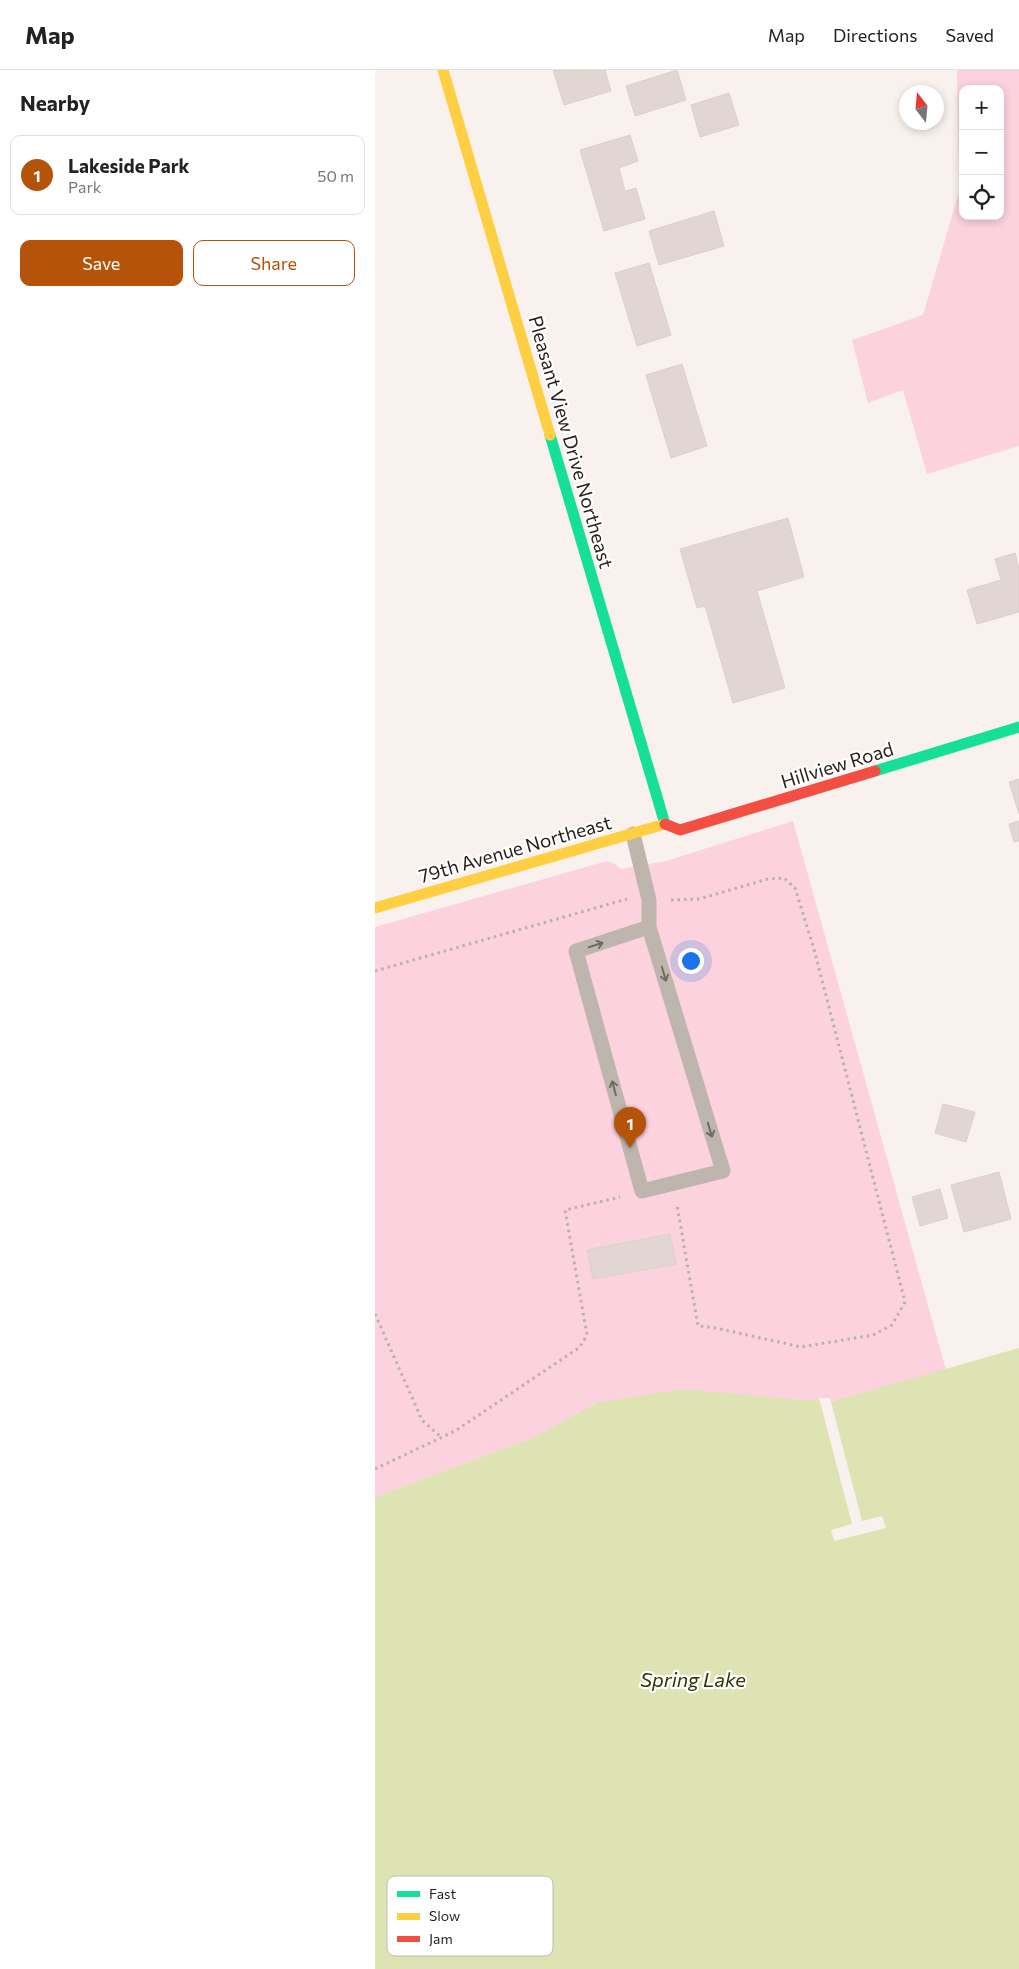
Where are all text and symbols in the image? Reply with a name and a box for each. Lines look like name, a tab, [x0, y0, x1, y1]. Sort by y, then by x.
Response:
text: Map	[25, 20, 75, 49]
text: Map	[768, 24, 805, 46]
text: Directions	[833, 24, 917, 46]
text: Saved	[945, 24, 994, 46]
north arrow	[899, 85, 944, 130]
map controls	[959, 85, 1004, 220]
button: +	[959, 85, 1004, 130]
text: Nearby	[20, 90, 90, 115]
button: −	[959, 130, 1004, 175]
text: Lakeside Park	[68, 154, 189, 177]
text: 1	[33, 166, 41, 185]
text: 50 m	[317, 166, 354, 185]
button: locate	[959, 175, 1004, 220]
text: Park	[68, 177, 101, 196]
button: Save	[20, 240, 183, 286]
button: Share	[193, 240, 355, 286]
street label: Pleasant View Drive Northeast	[524, 313, 619, 571]
street label: Hillview Road	[778, 737, 896, 793]
street label: 79th Avenue Northeast	[416, 810, 614, 887]
one-way arrow	[588, 940, 603, 949]
your location	[678, 948, 704, 974]
one-way arrow	[659, 966, 669, 982]
one-way arrow	[609, 1081, 618, 1097]
pin: 1	[614, 1107, 646, 1148]
one-way arrow	[706, 1121, 716, 1137]
water label: Spring Lake	[640, 1667, 746, 1691]
legend	[387, 1876, 553, 1956]
text: Fast	[429, 1885, 456, 1902]
text: Slow	[429, 1907, 460, 1924]
text: Jam	[429, 1930, 453, 1947]

